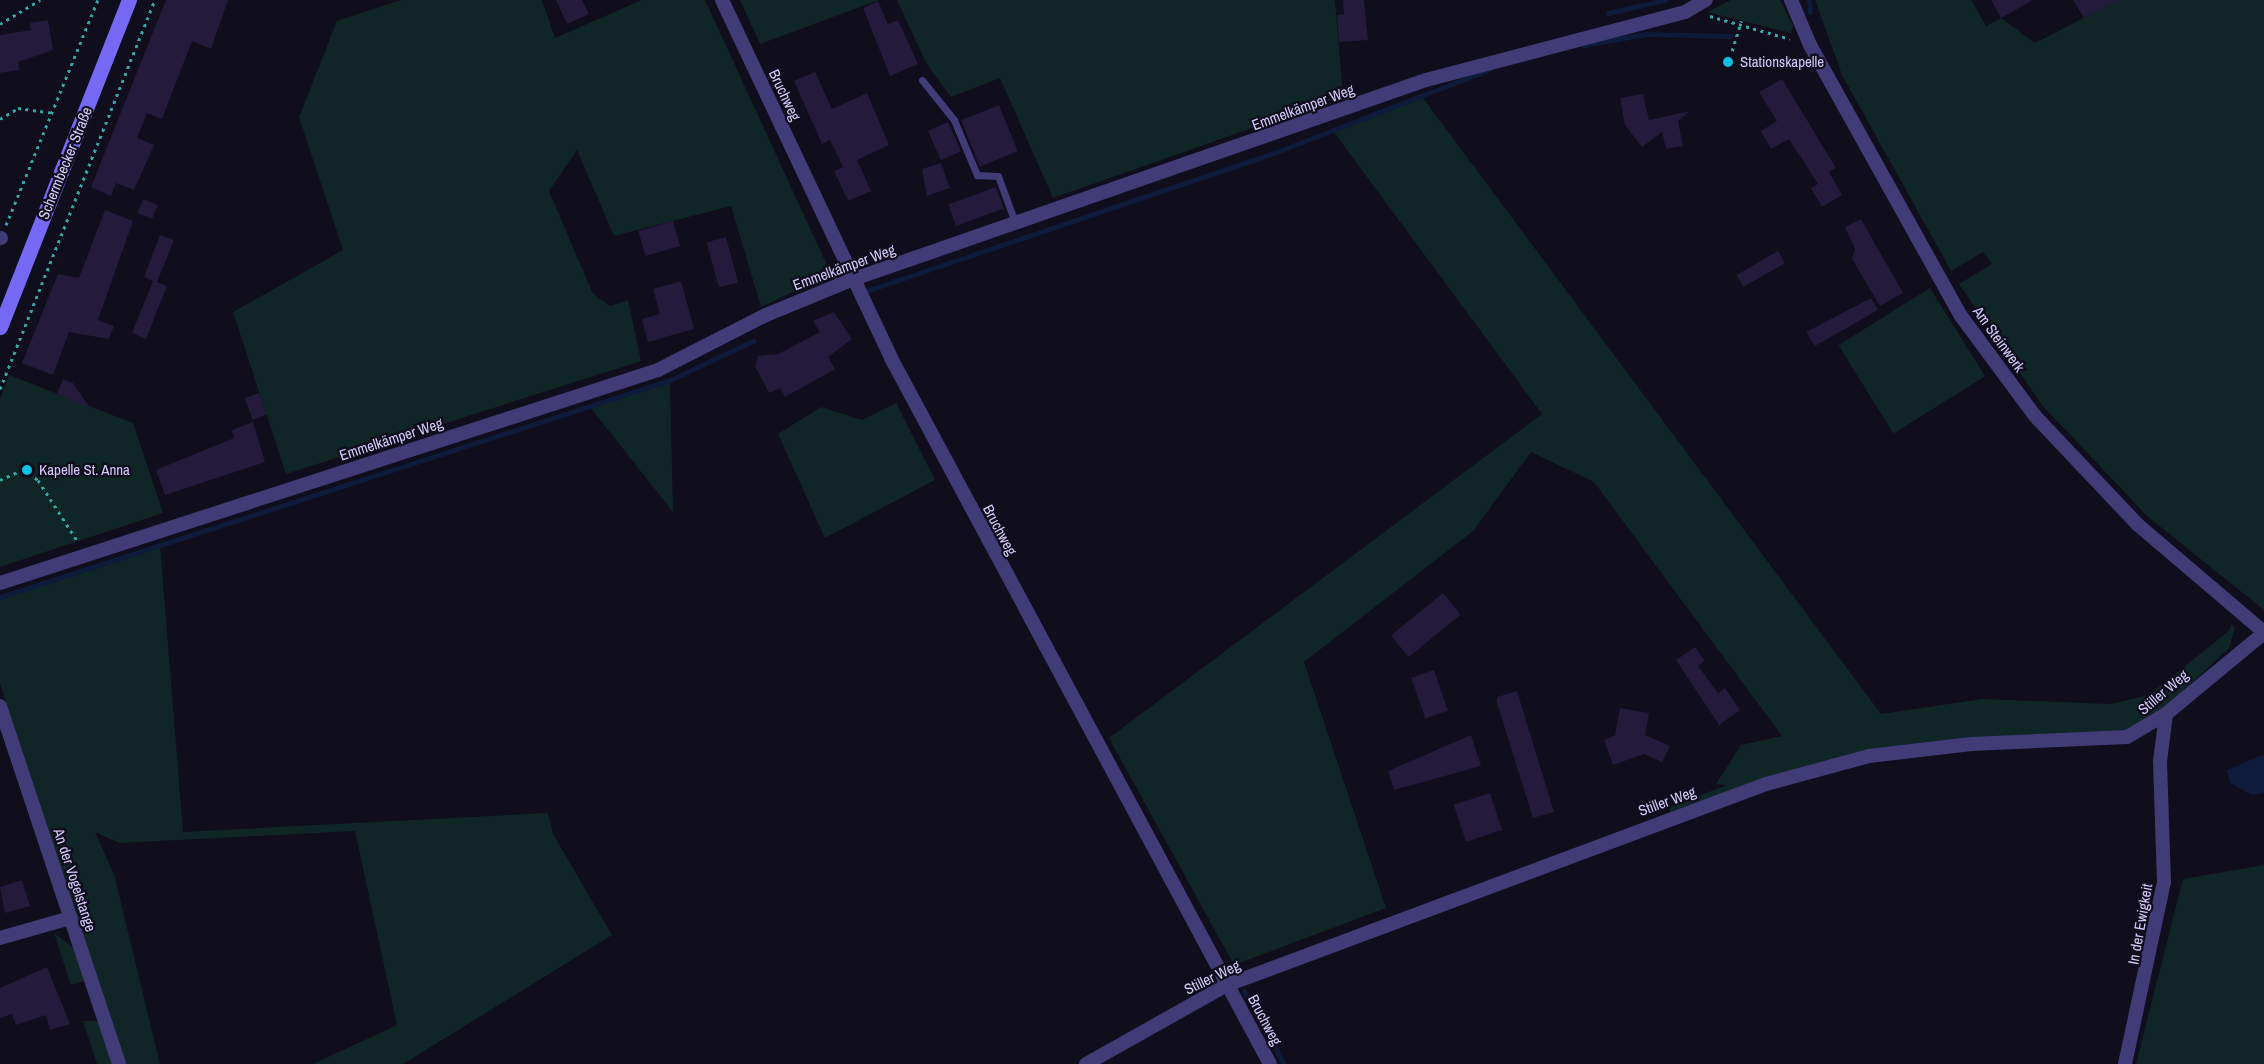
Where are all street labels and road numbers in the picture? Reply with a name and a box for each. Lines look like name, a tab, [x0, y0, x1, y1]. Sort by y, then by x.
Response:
street label: Bruchweg	[765, 66, 805, 124]
street label: Emmelkämper Weg	[1249, 80, 1357, 134]
street label: Schermbecker Straße	[34, 104, 96, 222]
street label: Emmelkämper Weg	[790, 240, 898, 294]
street label: Am Steinwerk	[1969, 303, 2029, 375]
street label: Emmelkämper Weg	[337, 414, 445, 464]
street label: Bruchweg	[979, 502, 1021, 558]
street label: Stiller Weg	[2134, 666, 2192, 718]
street label: Stiller Weg	[1636, 782, 1698, 820]
street label: An der Vogelstange	[50, 826, 100, 934]
street label: In der Ewigkeit	[2124, 882, 2156, 966]
street label: Stiller Weg	[1181, 956, 1243, 998]
street label: Bruchweg	[1244, 992, 1286, 1048]

